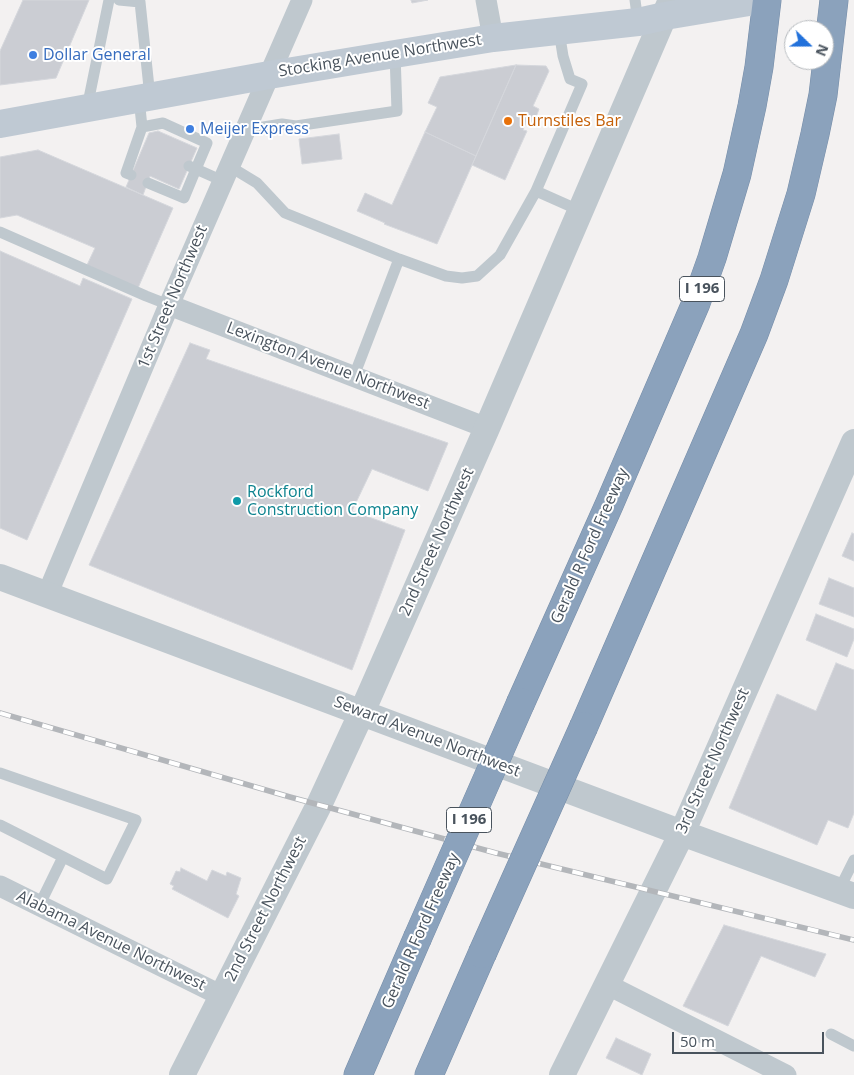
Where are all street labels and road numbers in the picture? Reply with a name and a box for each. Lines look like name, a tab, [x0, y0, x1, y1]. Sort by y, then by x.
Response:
street label: Stocking Avenue Northwest	[277, 30, 483, 82]
street label: 1st Street Northwest	[134, 222, 212, 372]
road number: I 196	[680, 276, 724, 302]
street label: Lexington Avenue Northwest	[224, 318, 432, 414]
street label: 2nd Street Northwest	[396, 465, 478, 619]
street label: Gerald R Ford Freeway	[547, 465, 633, 627]
street label: 3rd Street Northwest	[672, 685, 754, 837]
street label: Seward Avenue Northwest	[331, 693, 523, 781]
road number: I 196	[446, 808, 492, 832]
street label: 2nd Street Northwest	[221, 833, 311, 985]
street label: Gerald R Ford Freeway	[378, 850, 464, 1012]
street label: Alabama Avenue Northwest	[13, 887, 209, 995]

